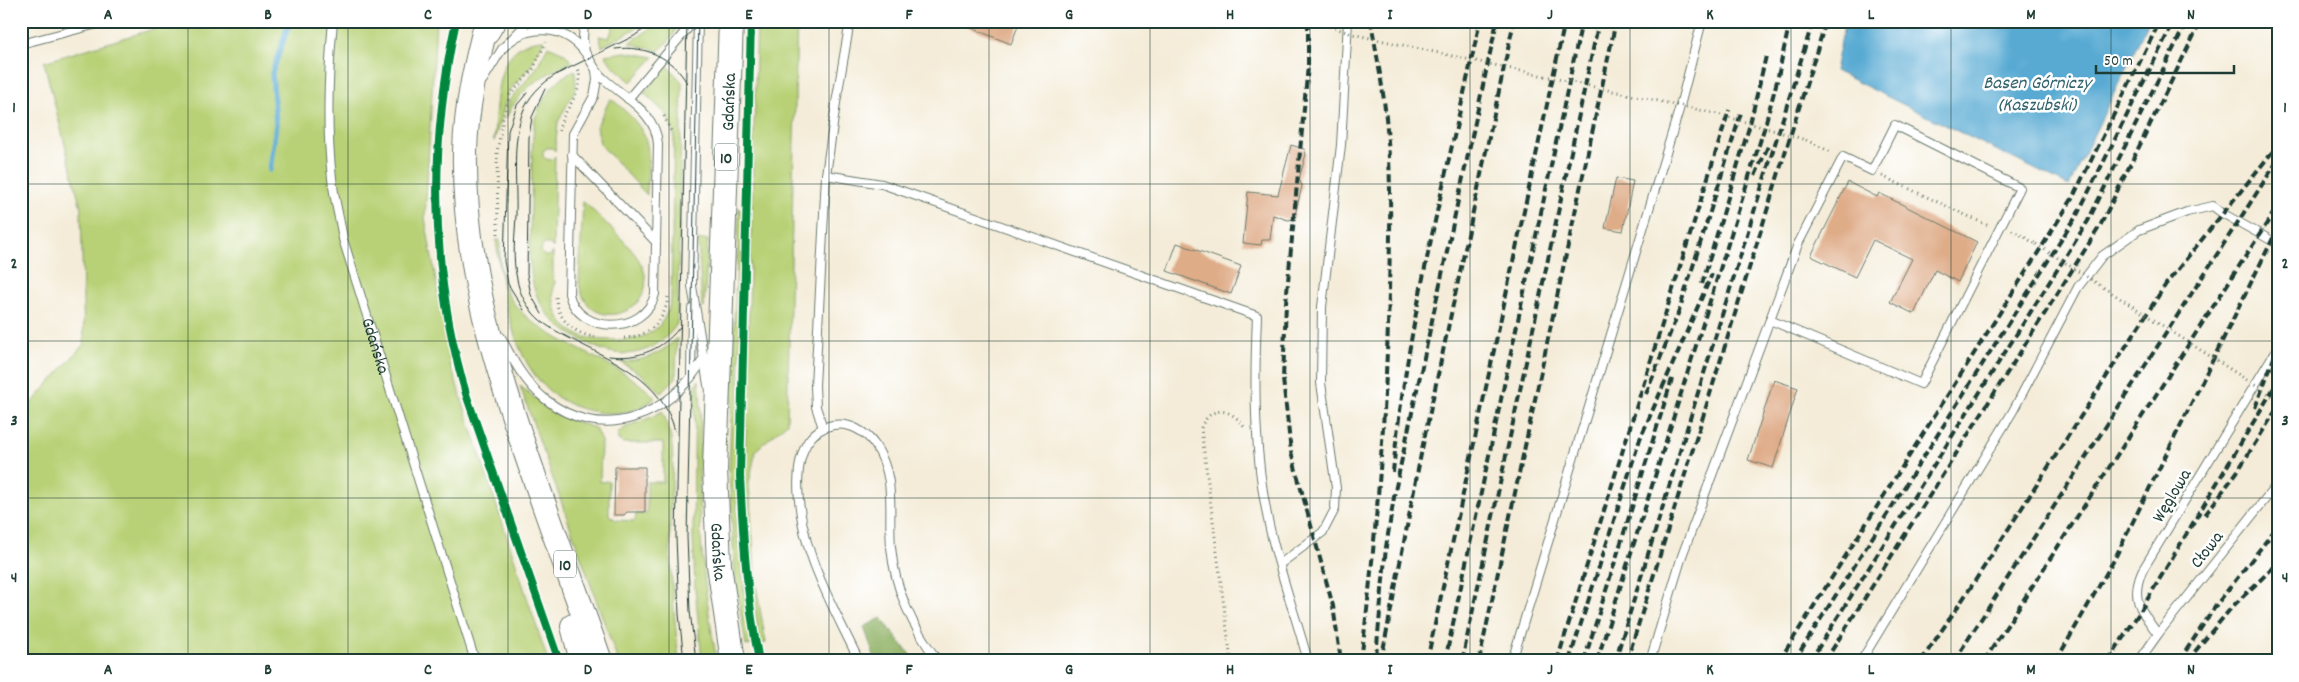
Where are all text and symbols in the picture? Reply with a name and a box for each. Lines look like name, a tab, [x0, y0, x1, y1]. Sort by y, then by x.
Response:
text: A	[104, 4, 113, 27]
text: B	[264, 4, 272, 27]
text: C	[424, 4, 432, 27]
text: D	[584, 4, 593, 27]
text: E	[745, 4, 753, 27]
text: F	[905, 4, 913, 27]
text: G	[1065, 4, 1073, 27]
text: H	[1226, 4, 1234, 27]
text: I	[1388, 4, 1394, 27]
text: J	[1547, 4, 1553, 27]
text: K	[1706, 4, 1714, 27]
text: L	[1868, 4, 1875, 27]
text: M	[2026, 4, 2036, 27]
text: N	[2187, 4, 2195, 27]
scale bar	[2096, 42, 2234, 74]
text: 50 m	[2104, 51, 2133, 73]
water label: Basen Górniczy (Kaszubski)	[1983, 71, 2093, 120]
street label: Gdańska	[717, 72, 744, 131]
text: 1	[12, 97, 16, 120]
text: 1	[2283, 97, 2287, 120]
road number: 10	[715, 144, 737, 170]
text: 2	[11, 253, 18, 276]
text: 2	[2282, 253, 2289, 276]
street label: Gdańska	[353, 315, 395, 378]
text: 3	[10, 410, 18, 433]
text: 3	[2281, 410, 2289, 433]
street label: Węglowa	[2147, 464, 2199, 528]
street label: Gdańska	[702, 522, 731, 583]
street label: Cłowa	[2185, 526, 2231, 575]
road number: 10	[554, 550, 576, 578]
text: 4	[11, 567, 17, 590]
text: 4	[2282, 567, 2288, 590]
text: A	[104, 659, 113, 682]
text: B	[264, 659, 272, 682]
text: C	[424, 659, 432, 682]
text: D	[584, 659, 593, 682]
text: E	[745, 659, 753, 682]
text: F	[905, 659, 913, 682]
text: G	[1065, 659, 1073, 682]
text: H	[1226, 659, 1234, 682]
text: I	[1388, 659, 1394, 682]
text: J	[1547, 659, 1553, 682]
text: K	[1706, 659, 1714, 682]
text: L	[1868, 659, 1875, 682]
text: M	[2026, 659, 2036, 682]
text: N	[2187, 659, 2195, 682]

